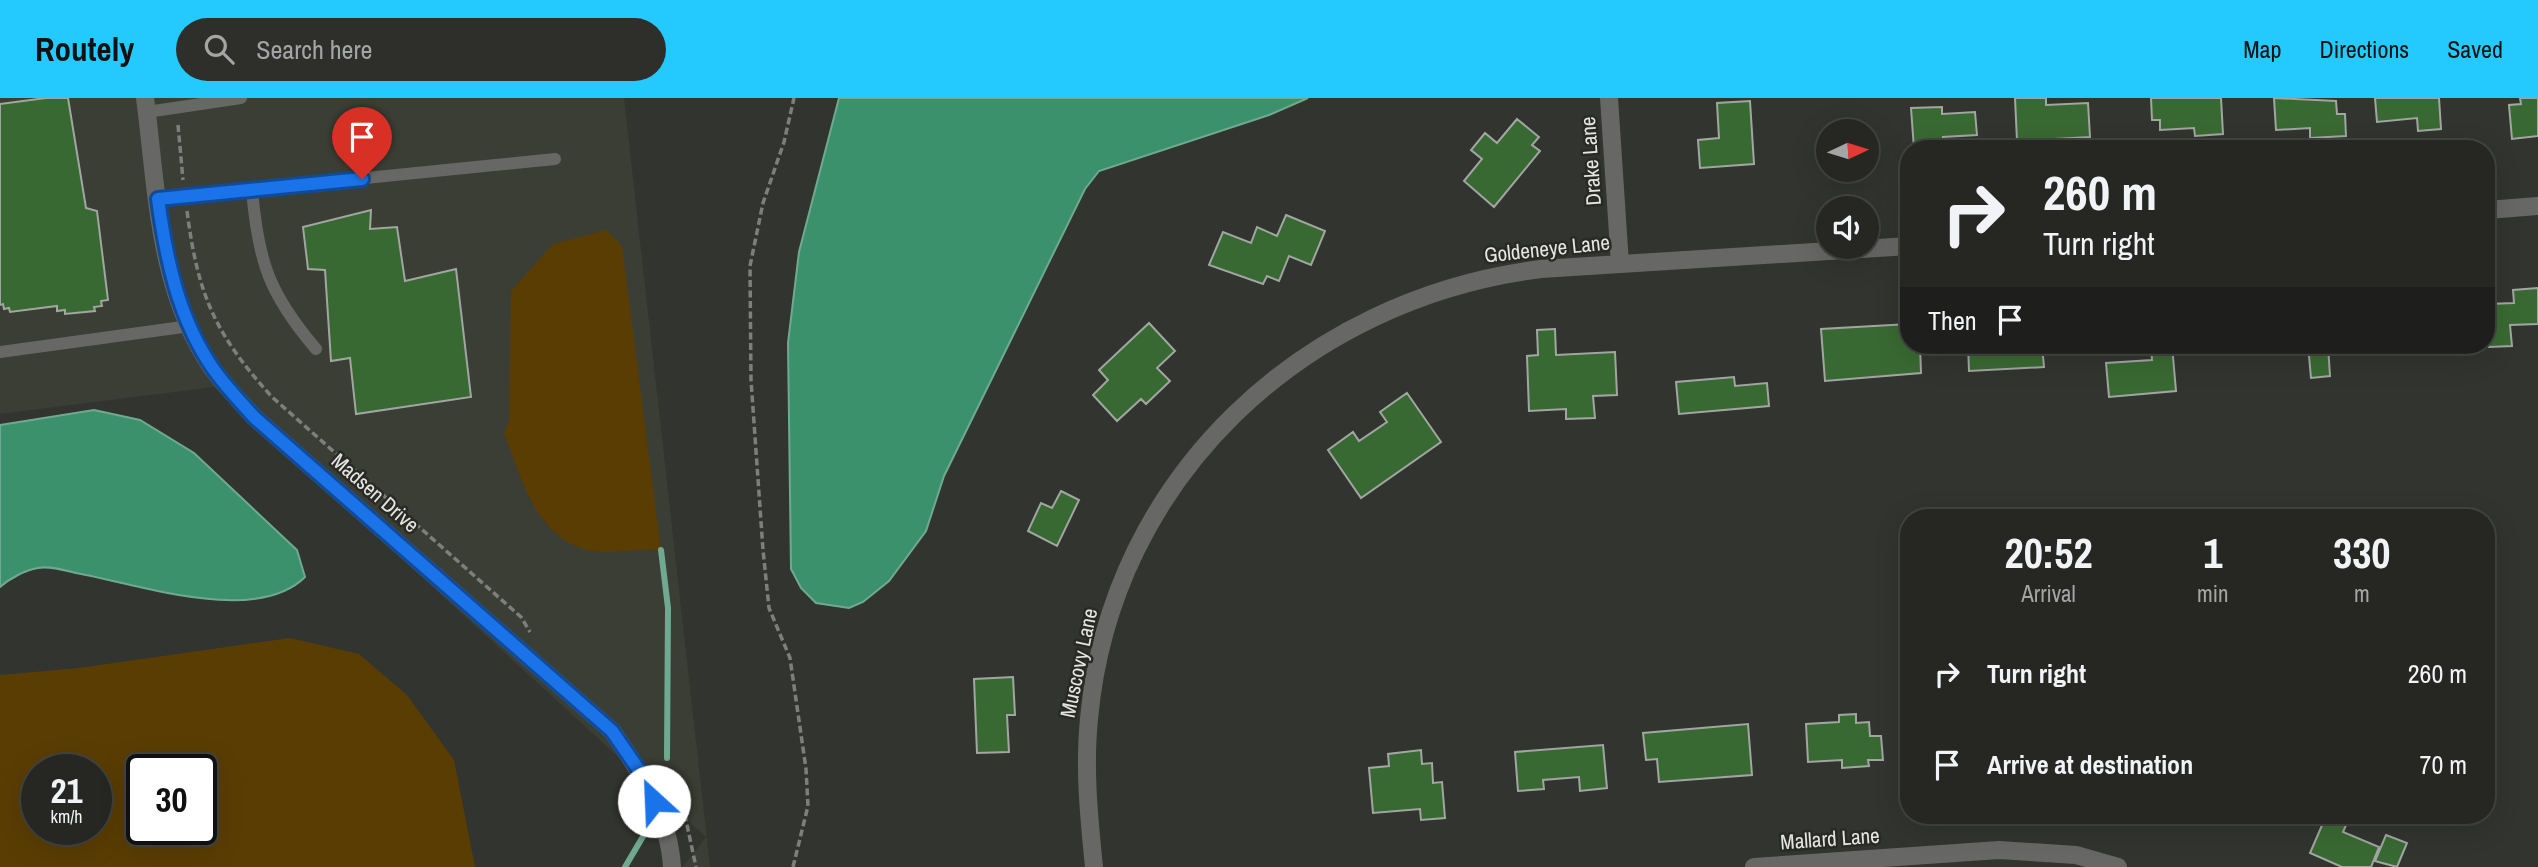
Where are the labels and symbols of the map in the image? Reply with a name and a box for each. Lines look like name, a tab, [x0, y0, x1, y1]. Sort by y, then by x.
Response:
pin	[332, 107, 392, 179]
street label: Drake Lane	[1573, 116, 1608, 206]
north arrow	[1816, 119, 1880, 182]
street label: Goldeneye Lane	[1483, 227, 1611, 270]
street label: Madsen Drive	[325, 447, 425, 539]
street label: Muscovy Lane	[1053, 606, 1104, 720]
speed limit sign: 30	[126, 754, 217, 845]
position arrow	[617, 764, 691, 838]
street label: Mallard Lane	[1779, 821, 1881, 856]

